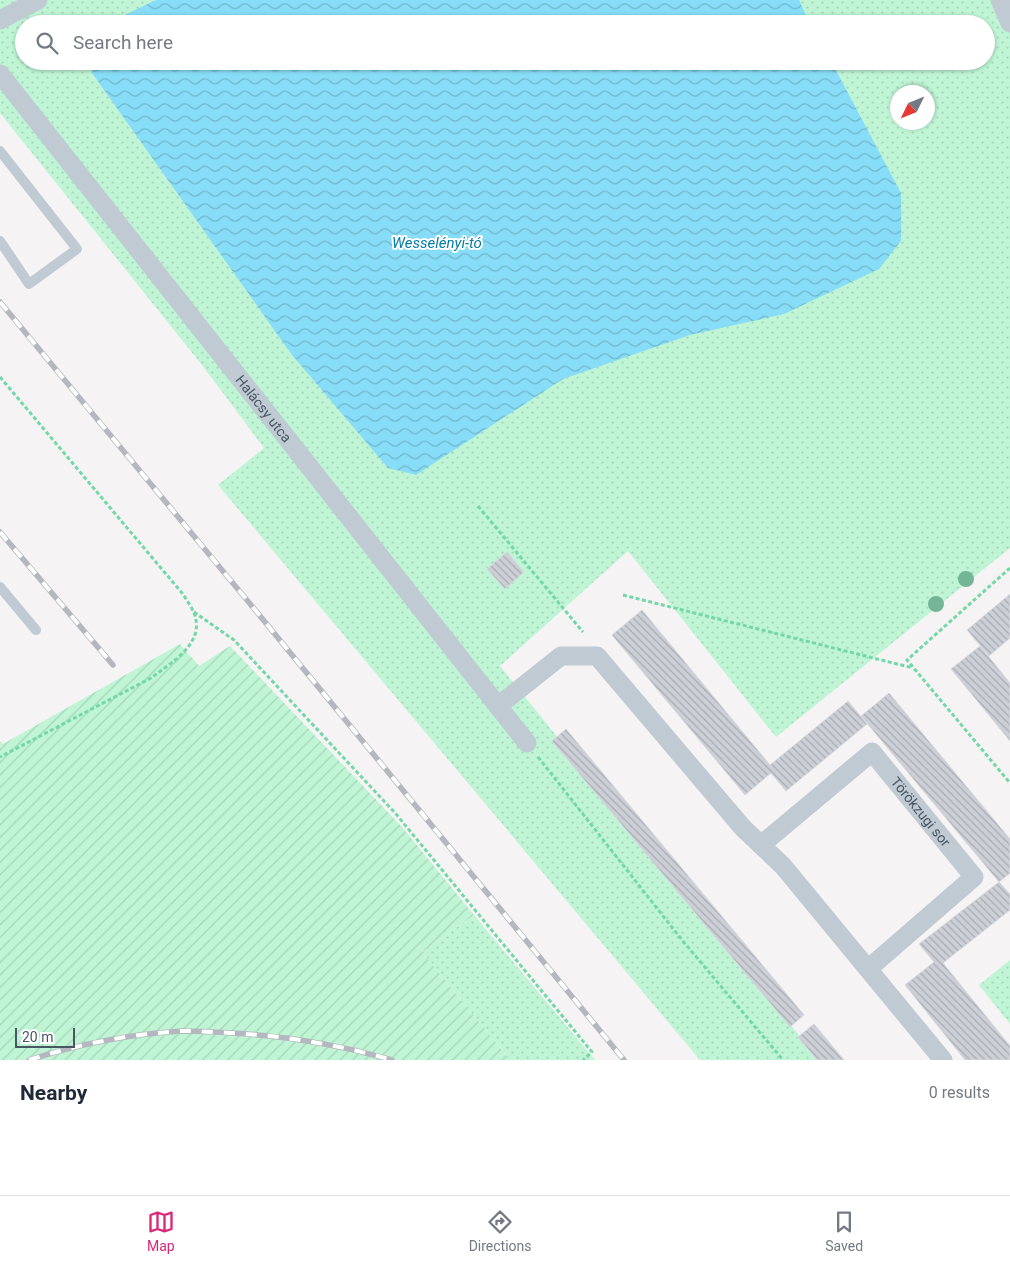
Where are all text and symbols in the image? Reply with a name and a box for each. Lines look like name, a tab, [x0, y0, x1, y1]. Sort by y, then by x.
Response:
search box	[15, 15, 995, 70]
icon: search	[33, 29, 61, 57]
text: Search here	[73, 31, 173, 54]
north arrow	[890, 85, 935, 130]
water label: Wesselényi-tó	[392, 234, 482, 252]
street label: Halácsy utca	[232, 372, 295, 445]
street label: Törökzugi sor	[888, 774, 954, 850]
scale bar	[15, 1025, 75, 1048]
text: 20 m	[22, 1029, 54, 1045]
text: Nearby	[20, 1081, 87, 1105]
text: 0 results	[929, 1083, 990, 1102]
tab: Map	[147, 1208, 175, 1254]
tab: Directions	[469, 1208, 532, 1254]
tab: Saved	[825, 1208, 863, 1254]

